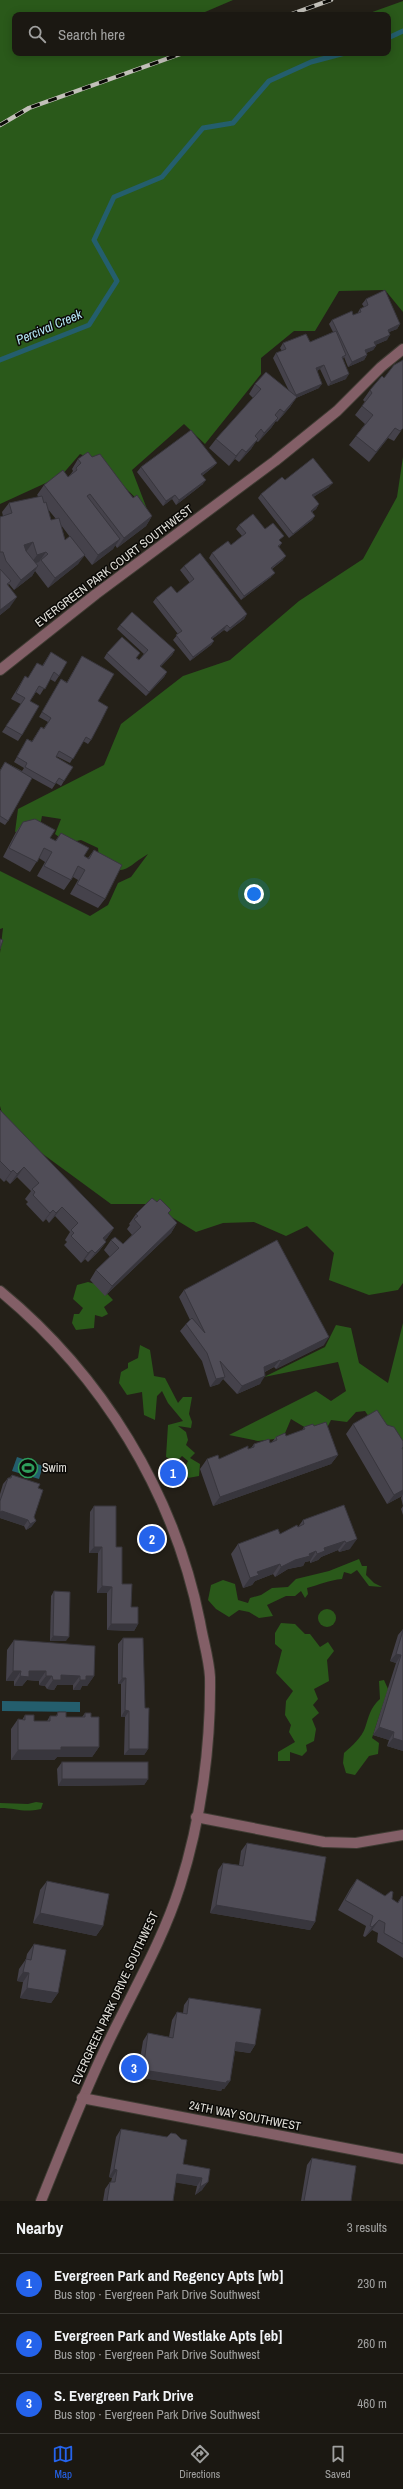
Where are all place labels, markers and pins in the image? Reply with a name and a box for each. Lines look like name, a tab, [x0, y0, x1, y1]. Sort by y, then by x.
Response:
sports icon: Swim	[17, 1457, 39, 1479]
pin: 1	[160, 1458, 186, 1488]
place label: Swim	[42, 1460, 67, 1476]
pin: 2	[139, 1524, 165, 1554]
pin: 3	[121, 2053, 147, 2083]

